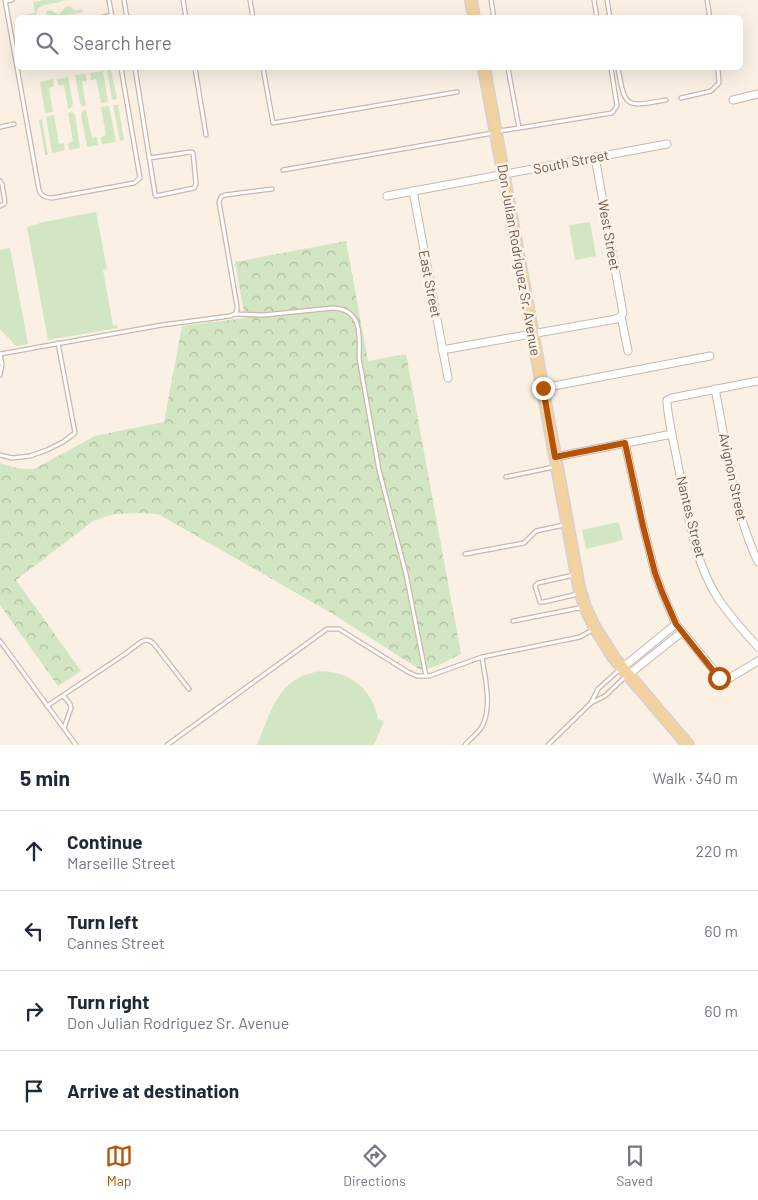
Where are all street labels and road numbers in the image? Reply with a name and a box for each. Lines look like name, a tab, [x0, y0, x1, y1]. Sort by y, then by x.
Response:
street label: South Street	[531, 146, 610, 177]
street label: Don Julian Rodriguez Sr. Avenue	[494, 163, 545, 357]
street label: West Street	[595, 198, 624, 272]
street label: East Street	[416, 249, 445, 319]
street label: Avignon Street	[716, 431, 751, 522]
street label: Nantes Street	[673, 474, 710, 560]

